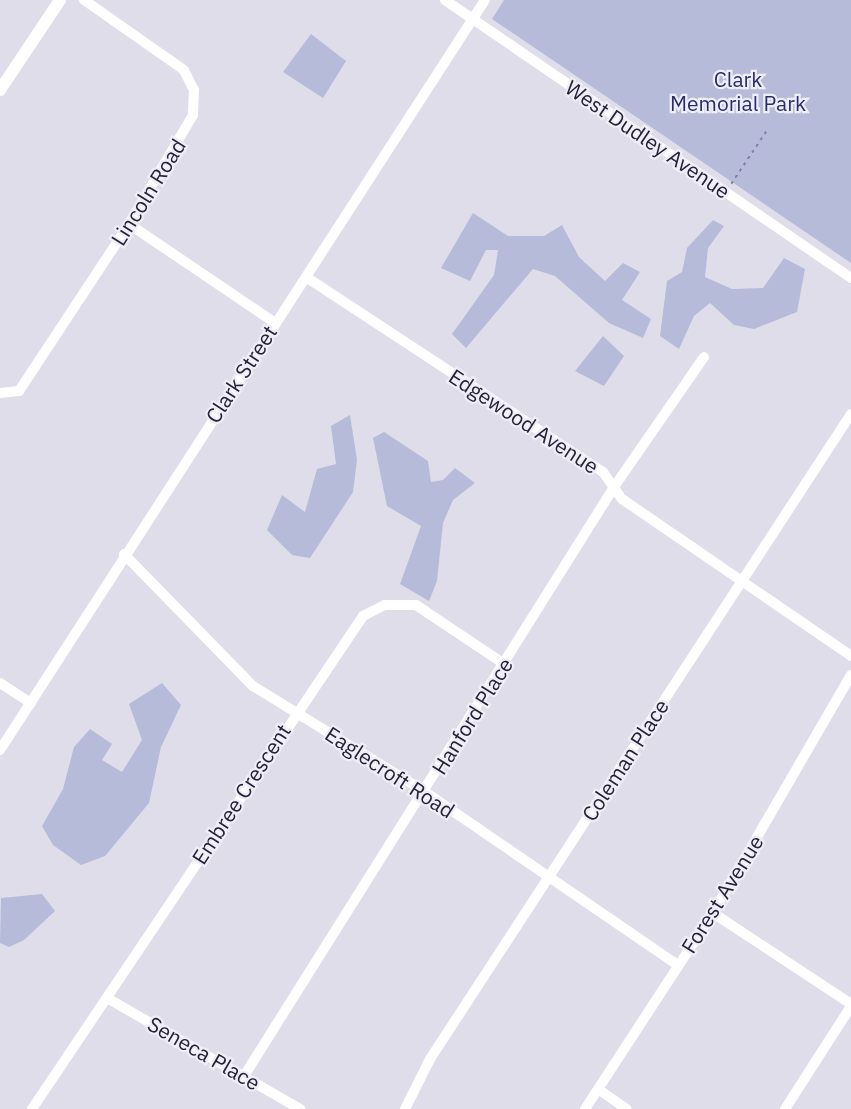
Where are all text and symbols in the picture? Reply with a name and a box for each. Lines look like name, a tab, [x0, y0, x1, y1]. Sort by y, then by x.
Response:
park label: Clark Memorial Park	[670, 66, 806, 116]
street label: West Dudley Avenue	[561, 75, 735, 203]
street label: Lincoln Road	[105, 134, 191, 250]
street label: Clark Street	[200, 320, 282, 428]
street label: Edgewood Avenue	[444, 363, 604, 479]
street label: Hanford Place	[426, 653, 518, 779]
street label: Coleman Place	[576, 694, 674, 826]
street label: Embree Crescent	[186, 719, 296, 869]
street label: Eaglecroft Road	[321, 721, 459, 823]
street label: Forest Avenue	[676, 830, 768, 958]
street label: Seneca Place	[143, 1011, 265, 1095]

